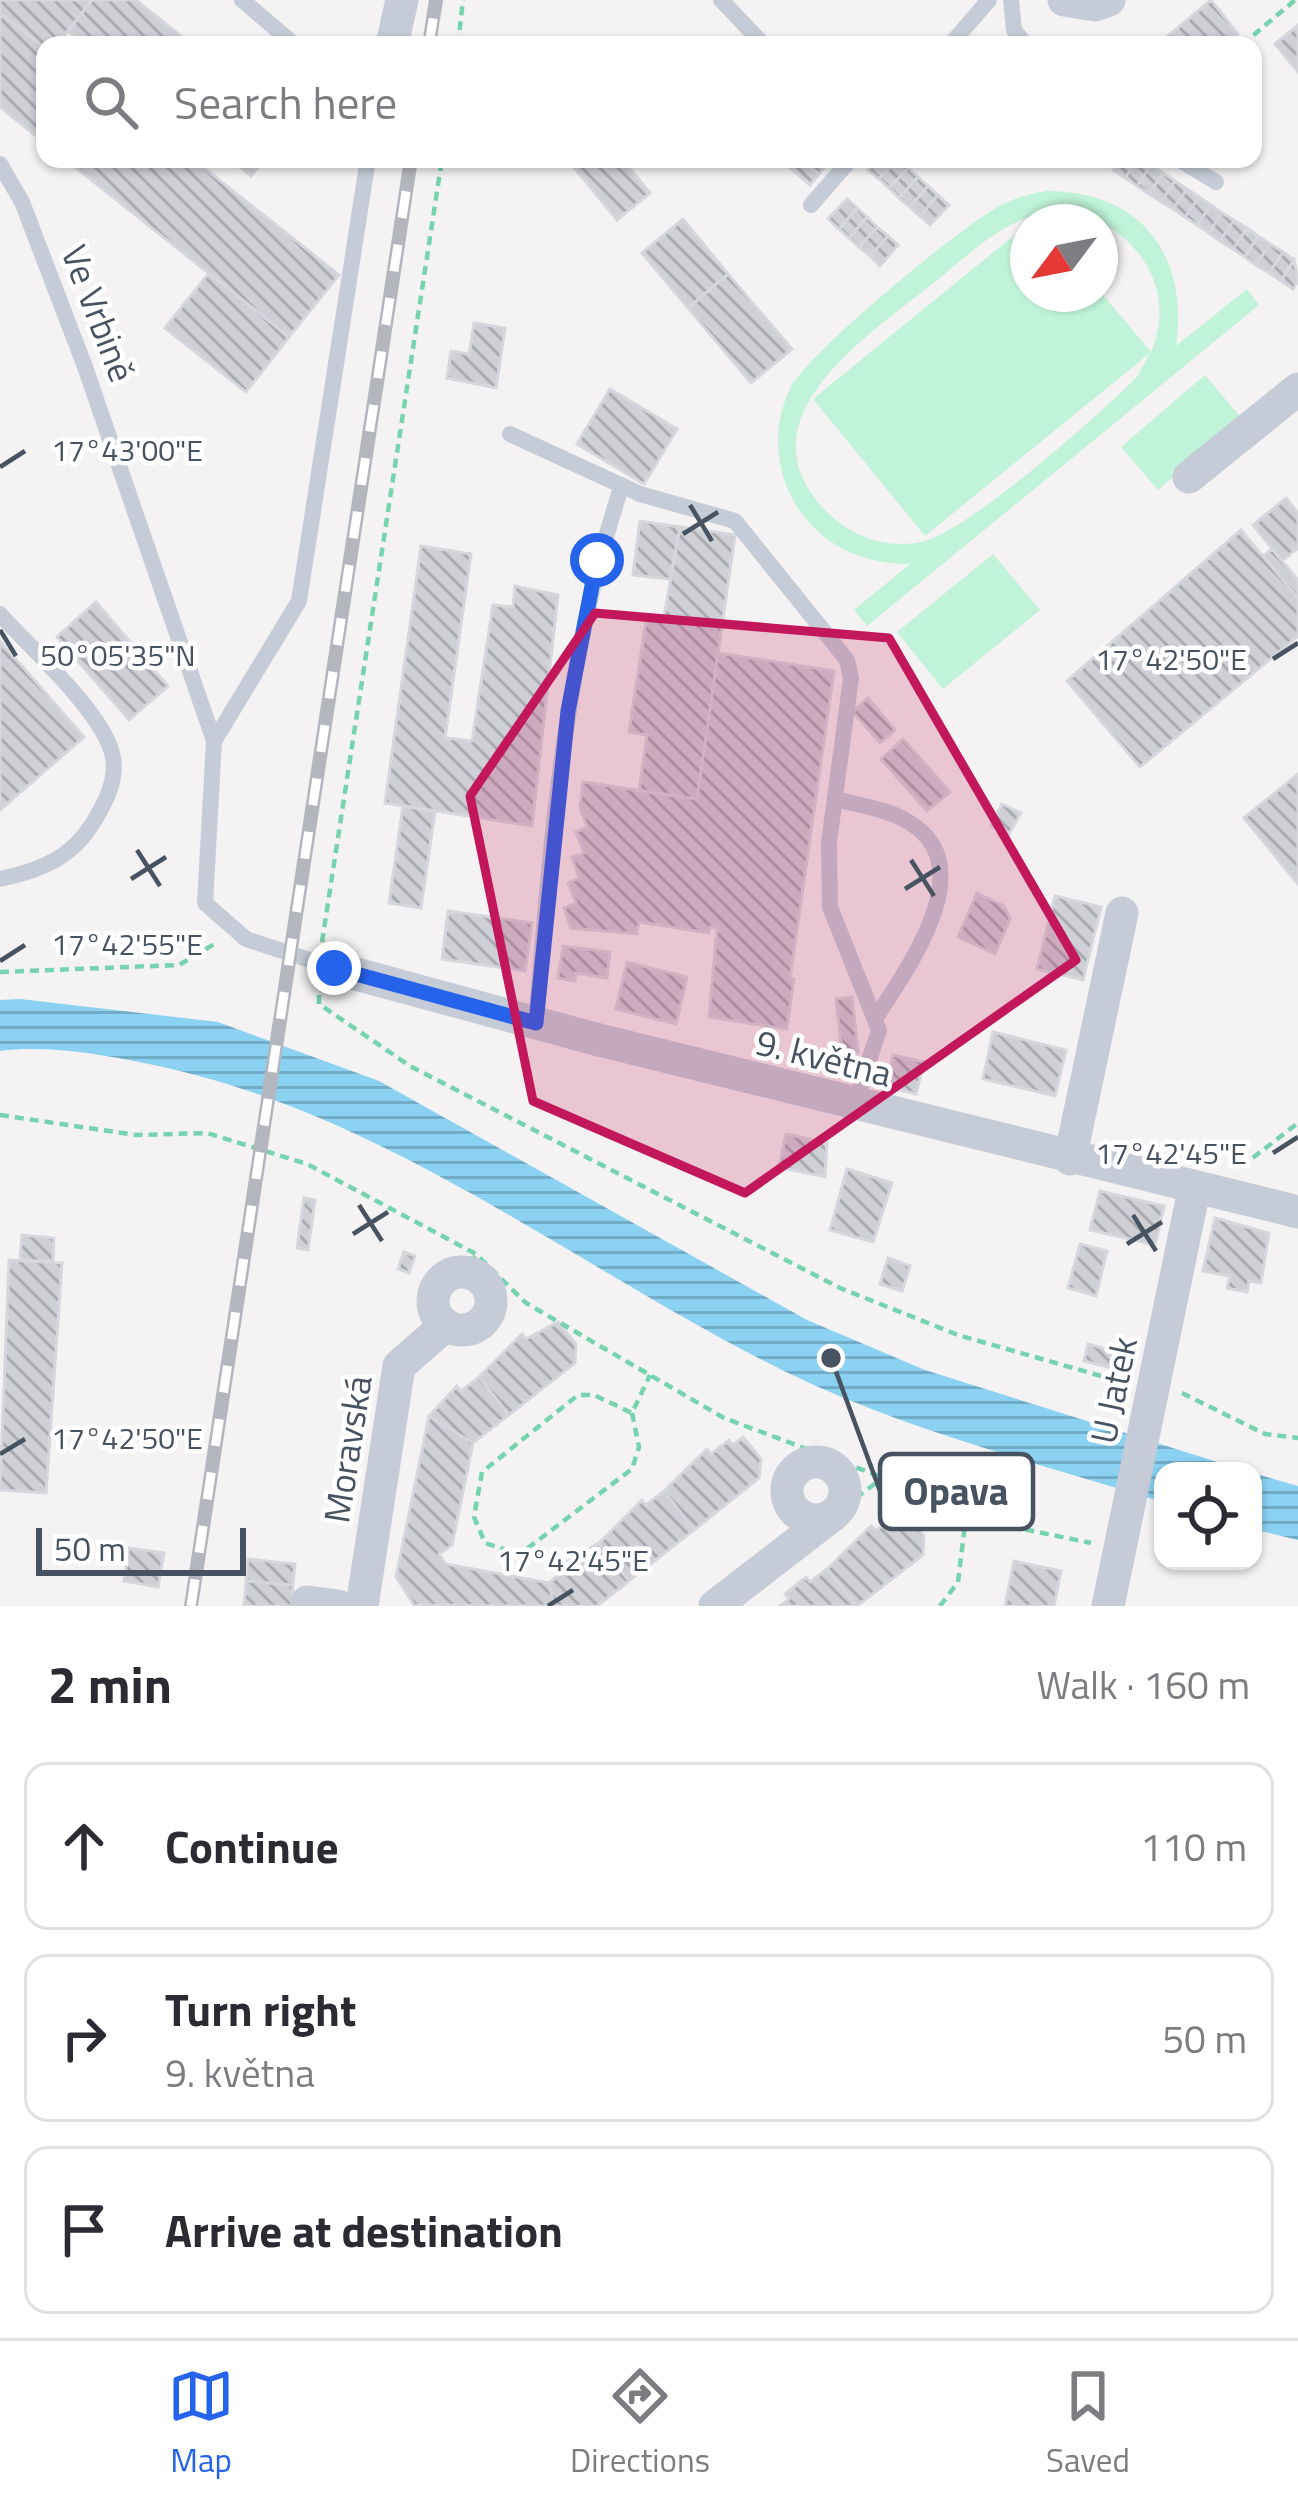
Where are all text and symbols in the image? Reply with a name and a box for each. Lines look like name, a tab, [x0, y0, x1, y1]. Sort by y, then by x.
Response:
search box	[36, 36, 1262, 168]
text: Search here	[174, 68, 397, 136]
icon: search	[78, 69, 144, 135]
north arrow	[1010, 204, 1118, 312]
street label: Ve Vrbině	[48, 237, 150, 389]
text: 17°43'00"E	[51, 427, 203, 473]
route start	[570, 533, 624, 587]
text: 50°05'35"N	[40, 632, 196, 678]
text: 17°42'50"E	[1095, 636, 1247, 682]
text: 17°42'55"E	[51, 921, 203, 967]
route end	[307, 941, 361, 995]
street label: 9. května	[750, 1014, 898, 1100]
text: 17°42'45"E	[1095, 1130, 1247, 1176]
street label: U Jatek	[1075, 1332, 1151, 1448]
street label: Moravská	[308, 1371, 386, 1527]
text: 17°42'50"E	[51, 1415, 203, 1461]
callout: Opava	[880, 1454, 1033, 1529]
text: Opava	[903, 1461, 1009, 1520]
map controls	[1154, 1462, 1262, 1570]
button: locate	[1154, 1462, 1262, 1570]
scale bar	[36, 1522, 246, 1575]
text: 50 m	[54, 1524, 126, 1574]
text: 17°42'45"E	[497, 1537, 649, 1583]
text: 2 min	[48, 1645, 172, 1723]
text: Walk · 160 m	[1036, 1655, 1250, 1714]
text: Continue	[165, 1812, 339, 1880]
icon: ahead	[51, 1813, 117, 1879]
text: 110 m	[1140, 1817, 1247, 1876]
text: Turn right	[165, 1975, 356, 2043]
icon: right	[51, 2005, 117, 2071]
text: 50 m	[1162, 2009, 1247, 2068]
text: 9. května	[165, 2043, 315, 2102]
text: Arrive at destination	[165, 2196, 563, 2264]
icon: arrive	[51, 2197, 117, 2263]
tab: Map	[168, 2363, 234, 2485]
tab: Directions	[570, 2363, 710, 2485]
tab: Saved	[1046, 2363, 1130, 2485]

